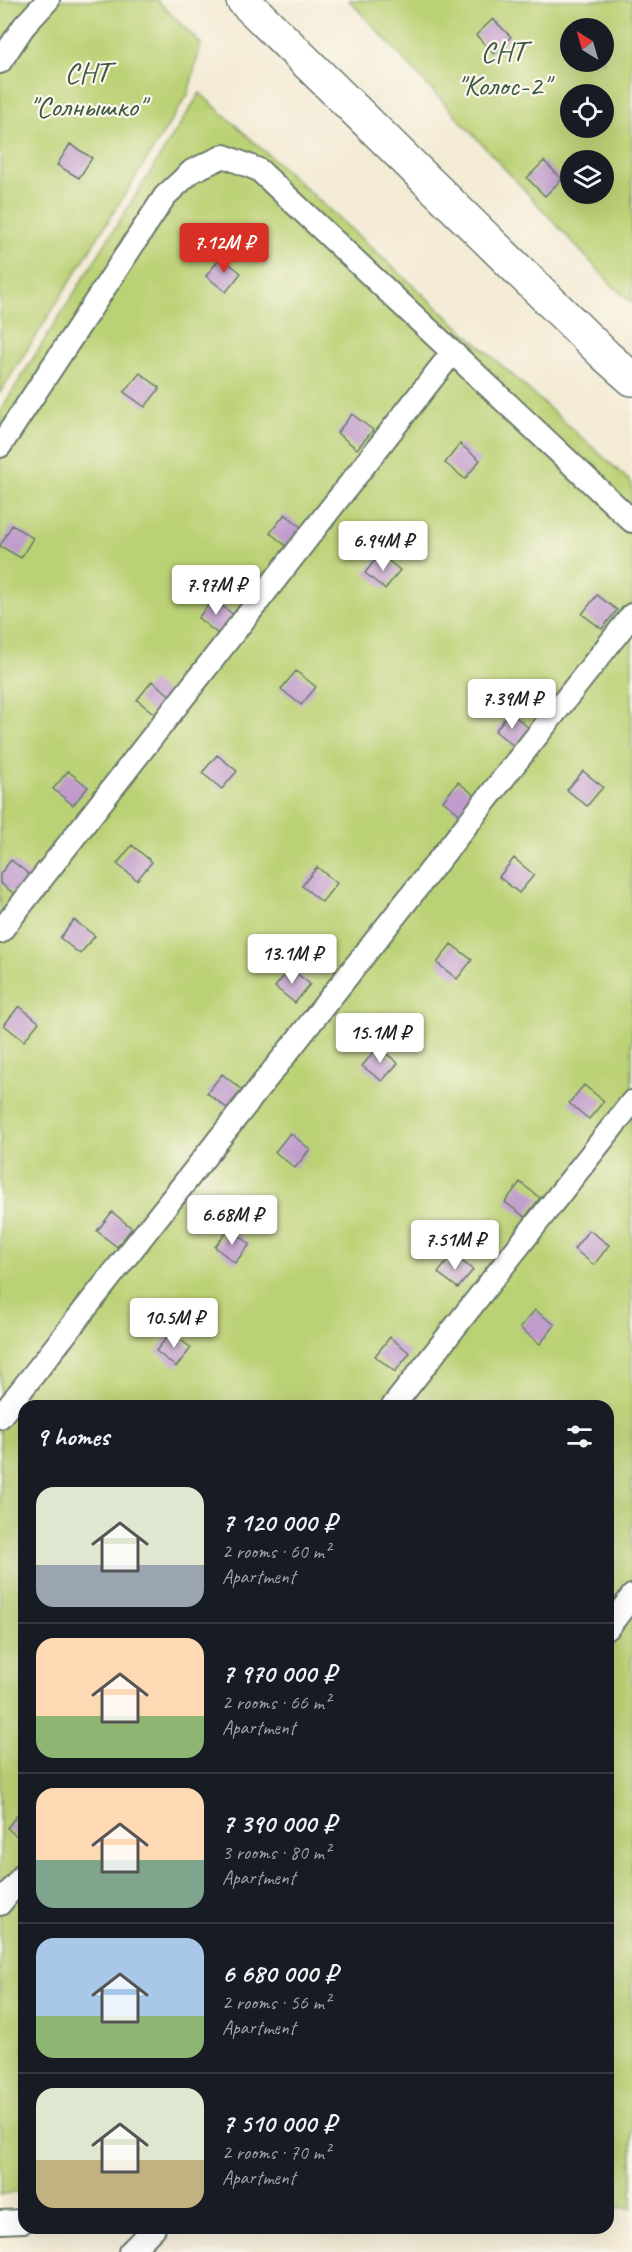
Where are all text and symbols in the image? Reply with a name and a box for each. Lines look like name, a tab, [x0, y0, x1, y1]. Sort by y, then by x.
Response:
north arrow	[560, 18, 614, 72]
map controls	[560, 18, 614, 204]
park label: СНТ "Колос-2"	[457, 32, 555, 104]
park label: СНТ "Солнышко"	[29, 53, 151, 125]
button: locate	[560, 84, 614, 138]
button: layers	[560, 150, 614, 204]
pin: 7.12M ₽	[169, 223, 279, 274]
text: 7.12M ₽	[194, 230, 254, 255]
pin: 6.94M ₽	[328, 521, 438, 572]
text: 6.94M ₽	[353, 528, 413, 553]
pin: 7.97M ₽	[161, 565, 271, 616]
text: 7.97M ₽	[186, 572, 246, 597]
pin: 7.39M ₽	[457, 679, 567, 730]
text: 7.39M ₽	[482, 686, 542, 711]
pin: 13.1M ₽	[237, 934, 347, 985]
text: 13.1M ₽	[262, 941, 322, 966]
pin: 15.1M ₽	[325, 1013, 435, 1064]
text: 15.1M ₽	[350, 1020, 410, 1045]
pin: 6.68M ₽	[177, 1195, 287, 1246]
text: 6.68M ₽	[201, 1202, 263, 1227]
pin: 7.51M ₽	[400, 1220, 510, 1271]
text: 7.51M ₽	[425, 1227, 485, 1252]
pin: 10.5M ₽	[119, 1298, 229, 1349]
text: 10.5M ₽	[144, 1305, 204, 1330]
text: 9 homes	[36, 1420, 109, 1453]
icon: filters	[563, 1420, 596, 1453]
text: 7 120 000 ₽	[222, 1506, 336, 1539]
icon: home	[84, 1511, 156, 1583]
text: 2 rooms · 60 m²	[222, 1539, 330, 1564]
text: Apartment	[222, 1564, 295, 1589]
text: 7 970 000 ₽	[222, 1657, 336, 1690]
icon: home	[84, 1662, 156, 1734]
text: 2 rooms · 66 m²	[222, 1690, 330, 1715]
text: Apartment	[222, 1715, 295, 1740]
text: 7 390 000 ₽	[222, 1807, 336, 1840]
icon: home	[84, 1812, 156, 1884]
text: 3 rooms · 80 m²	[222, 1840, 330, 1865]
text: Apartment	[222, 1865, 295, 1890]
text: 6 680 000 ₽	[222, 1957, 337, 1990]
icon: home	[84, 1962, 156, 2034]
text: 2 rooms · 56 m²	[222, 1990, 330, 2015]
text: Apartment	[222, 2015, 295, 2040]
text: 7 510 000 ₽	[222, 2107, 336, 2140]
icon: home	[84, 2112, 156, 2184]
text: 2 rooms · 70 m²	[222, 2140, 330, 2165]
text: Apartment	[222, 2165, 295, 2190]

